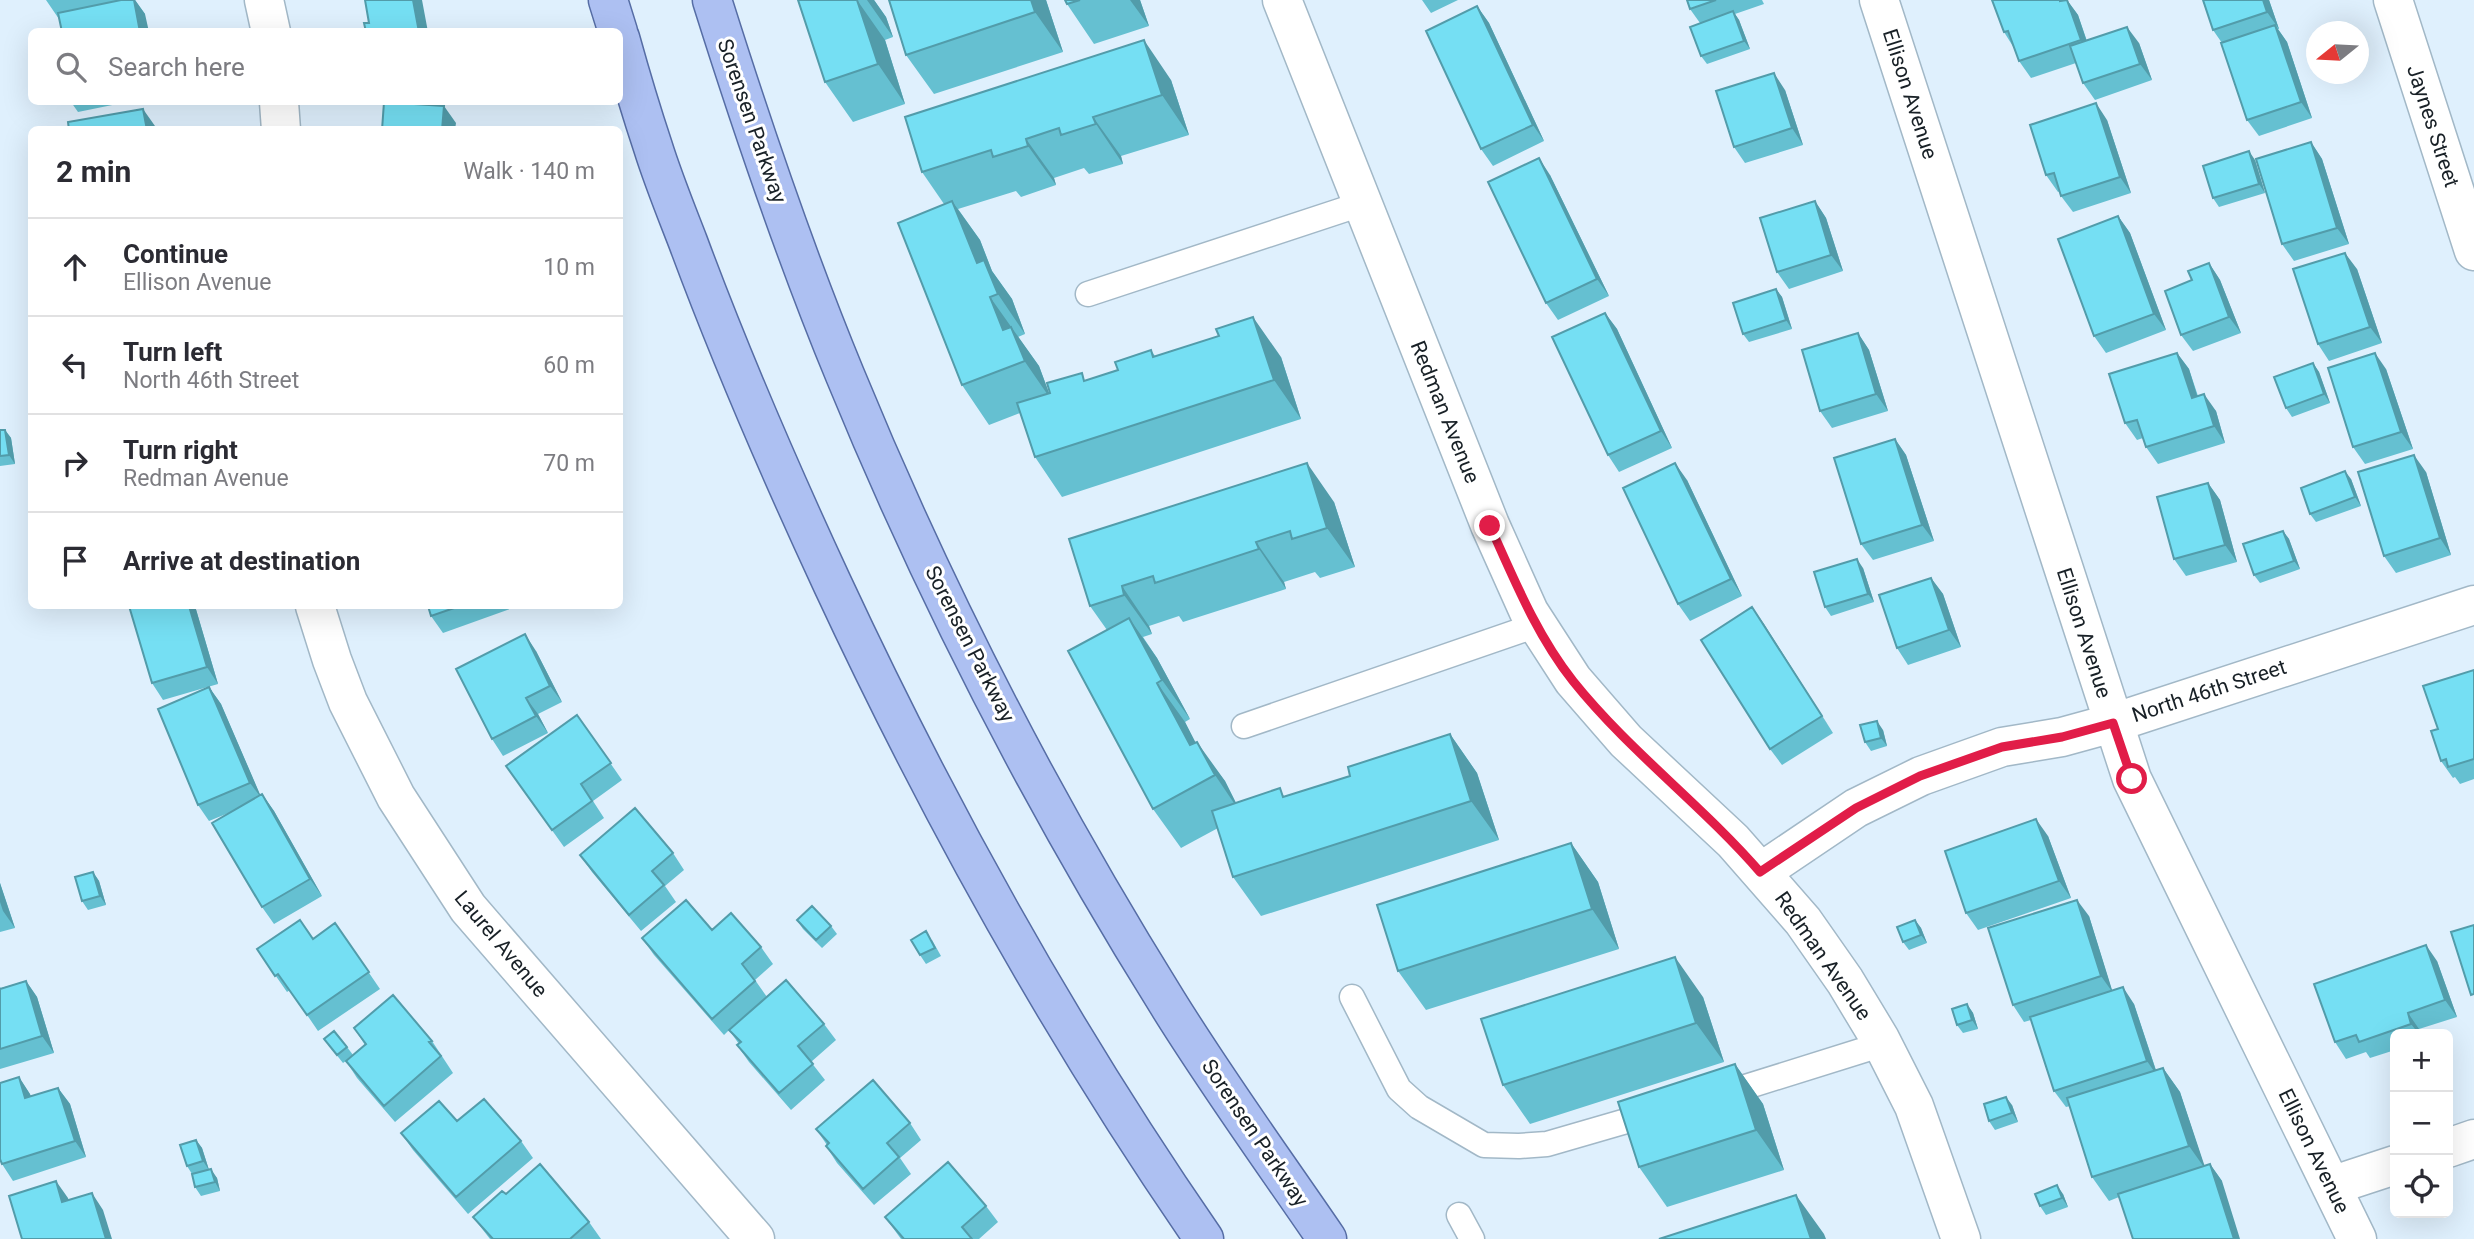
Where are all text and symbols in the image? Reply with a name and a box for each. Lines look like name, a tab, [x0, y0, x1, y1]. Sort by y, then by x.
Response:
north arrow	[2306, 21, 2369, 84]
street label: Ellison Avenue	[1878, 26, 1942, 162]
search box	[28, 28, 623, 105]
street label: Sorensen Parkway	[713, 36, 791, 206]
icon: search	[52, 48, 90, 86]
text: Search here	[108, 52, 245, 82]
street label: Jaynes Street	[2402, 62, 2464, 190]
text: 2 min	[56, 154, 131, 189]
text: Walk · 140 m	[463, 158, 595, 185]
text: Continue	[123, 239, 228, 269]
icon: ahead	[56, 248, 94, 286]
text: 10 m	[543, 254, 595, 281]
text: Ellison Avenue	[123, 269, 271, 296]
text: Turn left	[123, 337, 222, 367]
street label: Redman Avenue	[1406, 337, 1484, 487]
icon: left	[56, 346, 94, 384]
text: 60 m	[543, 352, 595, 379]
text: North 46th Street	[123, 367, 299, 394]
text: Turn right	[123, 435, 238, 465]
icon: right	[56, 444, 94, 482]
text: 70 m	[543, 450, 595, 477]
text: Redman Avenue	[123, 465, 289, 492]
route end	[1474, 510, 1505, 541]
icon: arrive	[56, 542, 94, 580]
text: Arrive at destination	[123, 546, 360, 576]
street label: Sorensen Parkway	[920, 562, 1020, 726]
street label: Ellison Avenue	[2052, 565, 2116, 701]
street label: North 46th Street	[2129, 655, 2289, 727]
route start	[2116, 763, 2147, 794]
street label: Laurel Avenue	[450, 886, 552, 1002]
street label: Redman Avenue	[1770, 887, 1876, 1025]
map controls	[2390, 1029, 2453, 1218]
button: +	[2390, 1029, 2453, 1092]
street label: Sorensen Parkway	[1197, 1055, 1313, 1211]
street label: Ellison Avenue	[2274, 1085, 2354, 1217]
button: −	[2390, 1092, 2453, 1155]
button: locate	[2390, 1155, 2453, 1218]

